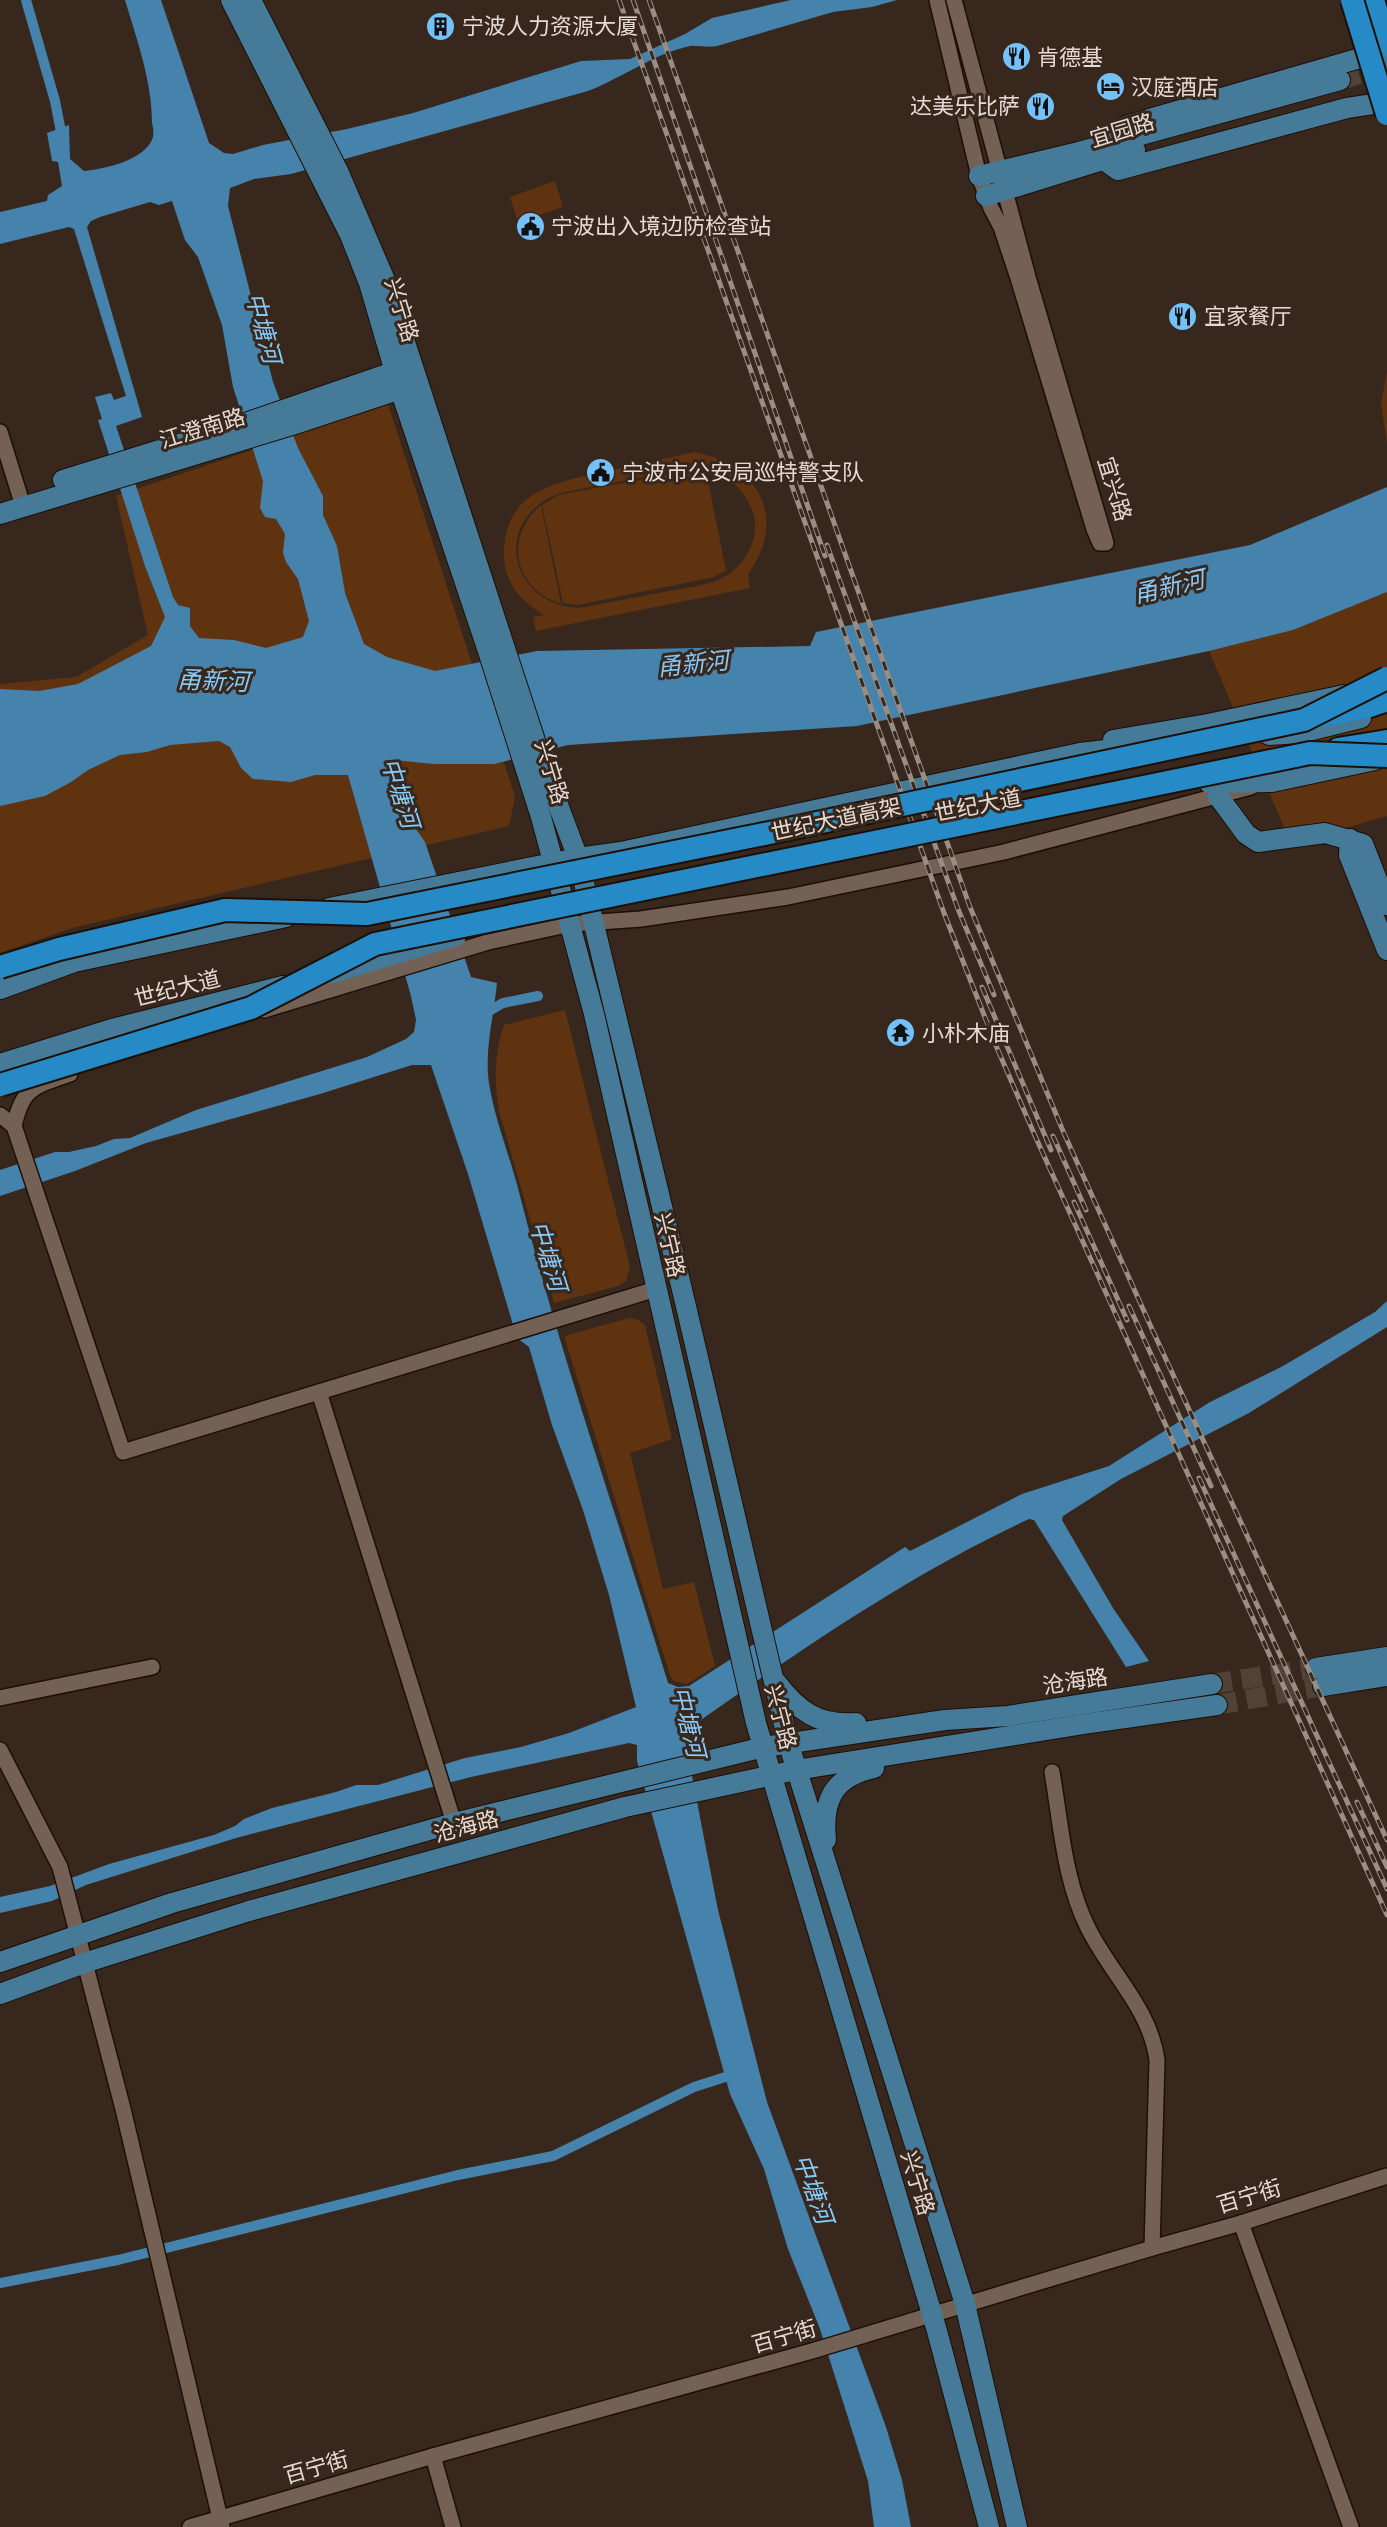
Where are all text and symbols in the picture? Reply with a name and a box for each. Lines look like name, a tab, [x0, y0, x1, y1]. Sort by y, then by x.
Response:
building icon: 宁波人力资源大厦	[425, 10, 457, 42]
place label: 宁波人力资源大厦	[462, 13, 638, 40]
restaurant icon: 肯德基	[1000, 41, 1032, 73]
place label: 肯德基	[1037, 44, 1103, 71]
hotel icon: 汉庭酒店	[1094, 71, 1126, 103]
place label: 汉庭酒店	[1131, 74, 1219, 101]
restaurant icon: 达美乐比萨	[1025, 90, 1057, 122]
place label: 达美乐比萨	[910, 93, 1020, 120]
street label: 宜园路	[1087, 108, 1158, 153]
public building icon: 宁波出入境边防检查站	[514, 210, 546, 242]
place label: 宁波出入境边防检查站	[551, 213, 771, 240]
street label: 兴宁路	[379, 275, 424, 346]
water label: 中塘河	[240, 289, 288, 370]
restaurant icon: 宜家餐厅	[1167, 300, 1199, 332]
place label: 宜家餐厅	[1204, 303, 1292, 330]
street label: 江澄南路	[156, 403, 248, 454]
street label: 宜兴路	[1092, 454, 1137, 525]
public building icon: 宁波市公安局巡特警支队	[585, 456, 617, 488]
place label: 宁波市公安局巡特警支队	[622, 459, 864, 486]
water label: 甬新河	[1131, 563, 1211, 609]
water label: 甬新河	[656, 645, 734, 682]
water label: 甬新河	[177, 665, 253, 696]
street label: 兴宁路	[529, 737, 574, 808]
water label: 中塘河	[376, 754, 427, 835]
street label: 世纪大道	[932, 784, 1024, 827]
street label: 世纪大道高架	[769, 793, 903, 846]
street label: 世纪大道	[131, 965, 223, 1012]
temple icon: 小朴木庙	[885, 1017, 917, 1049]
place label: 小朴木庙	[922, 1020, 1010, 1047]
street label: 兴宁路	[649, 1210, 690, 1280]
water label: 中塘河	[524, 1217, 574, 1298]
street label: 沧海路	[1040, 1663, 1110, 1700]
street label: 兴宁路	[759, 1682, 802, 1753]
water label: 中塘河	[666, 1683, 712, 1764]
street label: 沧海路	[431, 1805, 502, 1848]
street label: 兴宁路	[895, 2148, 940, 2219]
water label: 中塘河	[788, 2150, 841, 2231]
street label: 百宁街	[1214, 2174, 1285, 2219]
street label: 百宁街	[749, 2314, 820, 2359]
street label: 百宁街	[281, 2445, 352, 2490]

